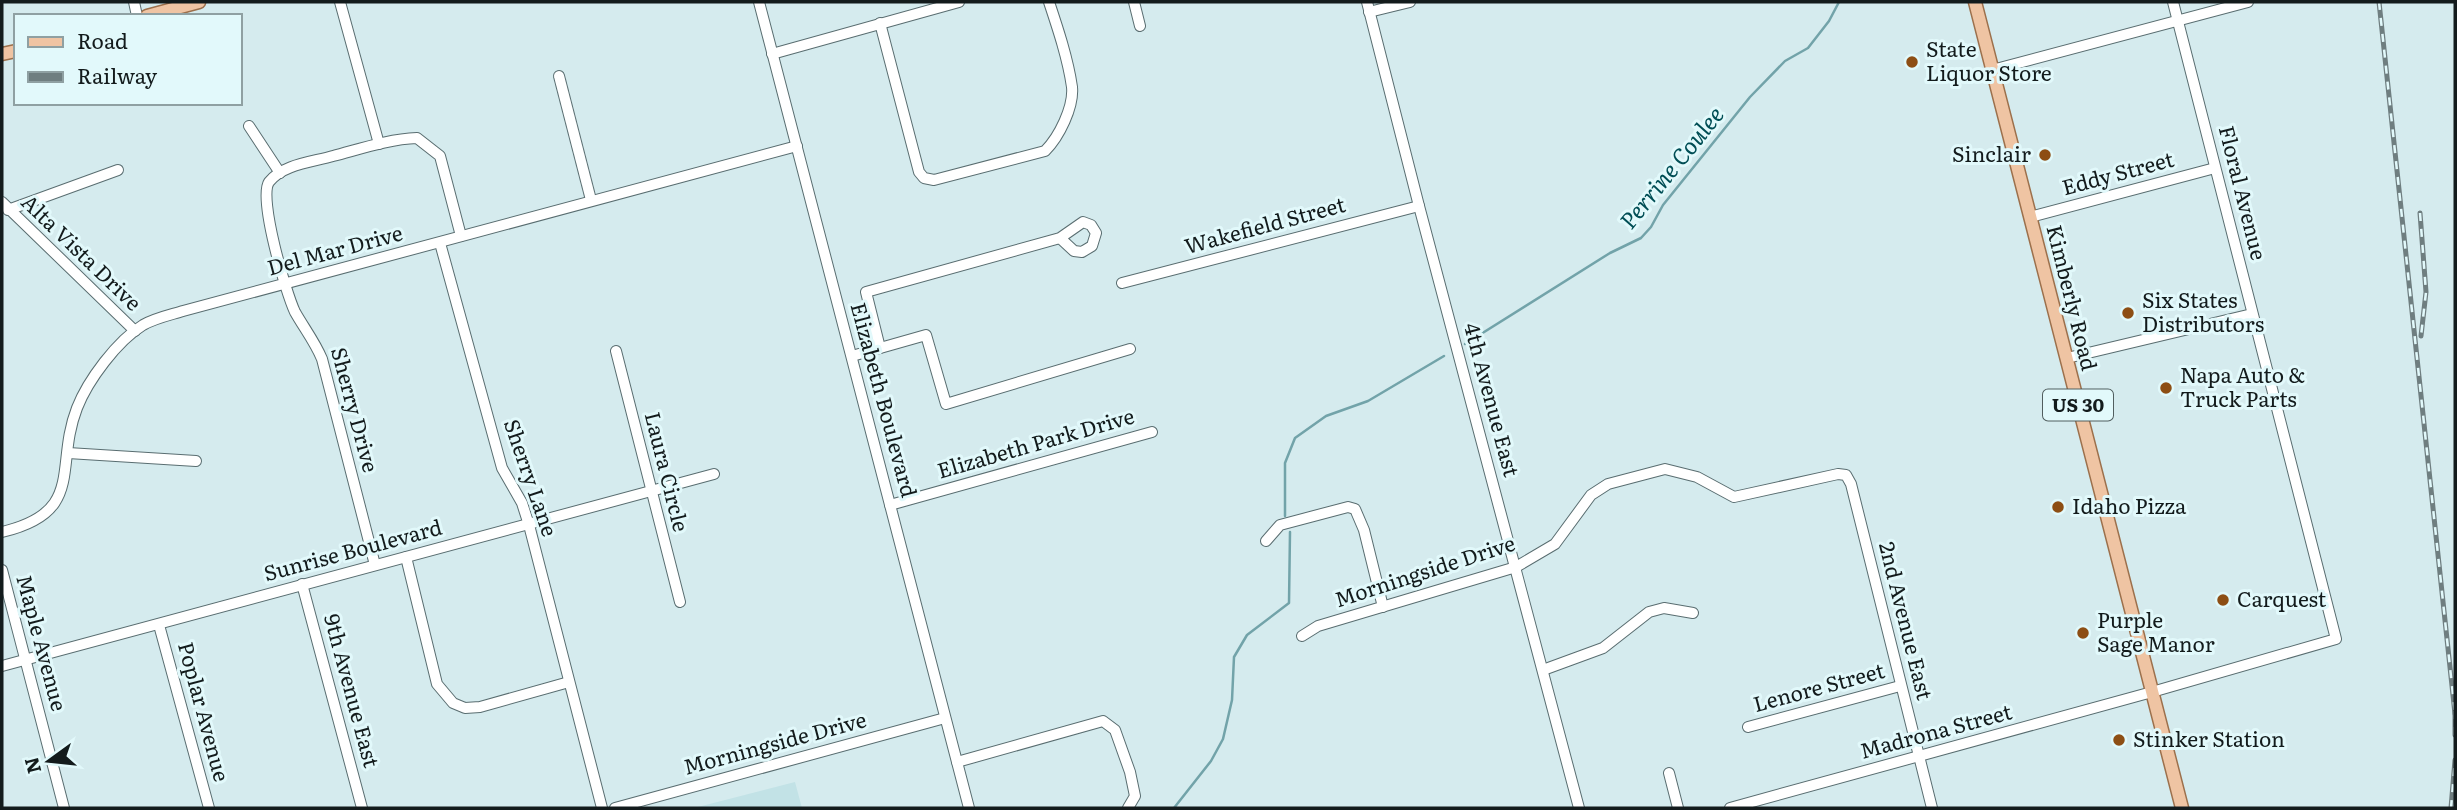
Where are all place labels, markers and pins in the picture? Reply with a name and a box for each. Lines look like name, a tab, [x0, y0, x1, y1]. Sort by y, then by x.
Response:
place label: State Liquor Store	[1926, 32, 2052, 87]
marker: State Liquor Store	[1904, 54, 1920, 70]
place label: Sinclair	[1952, 137, 2031, 168]
marker: Sinclair	[2037, 147, 2053, 163]
place label: Six States Distributors	[2142, 283, 2264, 338]
marker: Six States Distributors	[2120, 305, 2136, 321]
place label: Napa Auto & Truck Parts	[2180, 358, 2305, 413]
marker: Napa Auto & Truck Parts	[2158, 380, 2174, 396]
place label: Idaho Pizza	[2072, 489, 2187, 520]
marker: Idaho Pizza	[2050, 499, 2066, 515]
place label: Carquest	[2237, 582, 2327, 613]
marker: Carquest	[2215, 592, 2231, 608]
place label: Purple Sage Manor	[2097, 603, 2215, 658]
marker: Purple Sage Manor	[2075, 625, 2091, 641]
place label: Stinker Station	[2133, 722, 2285, 753]
marker: Stinker Station	[2111, 732, 2127, 748]

